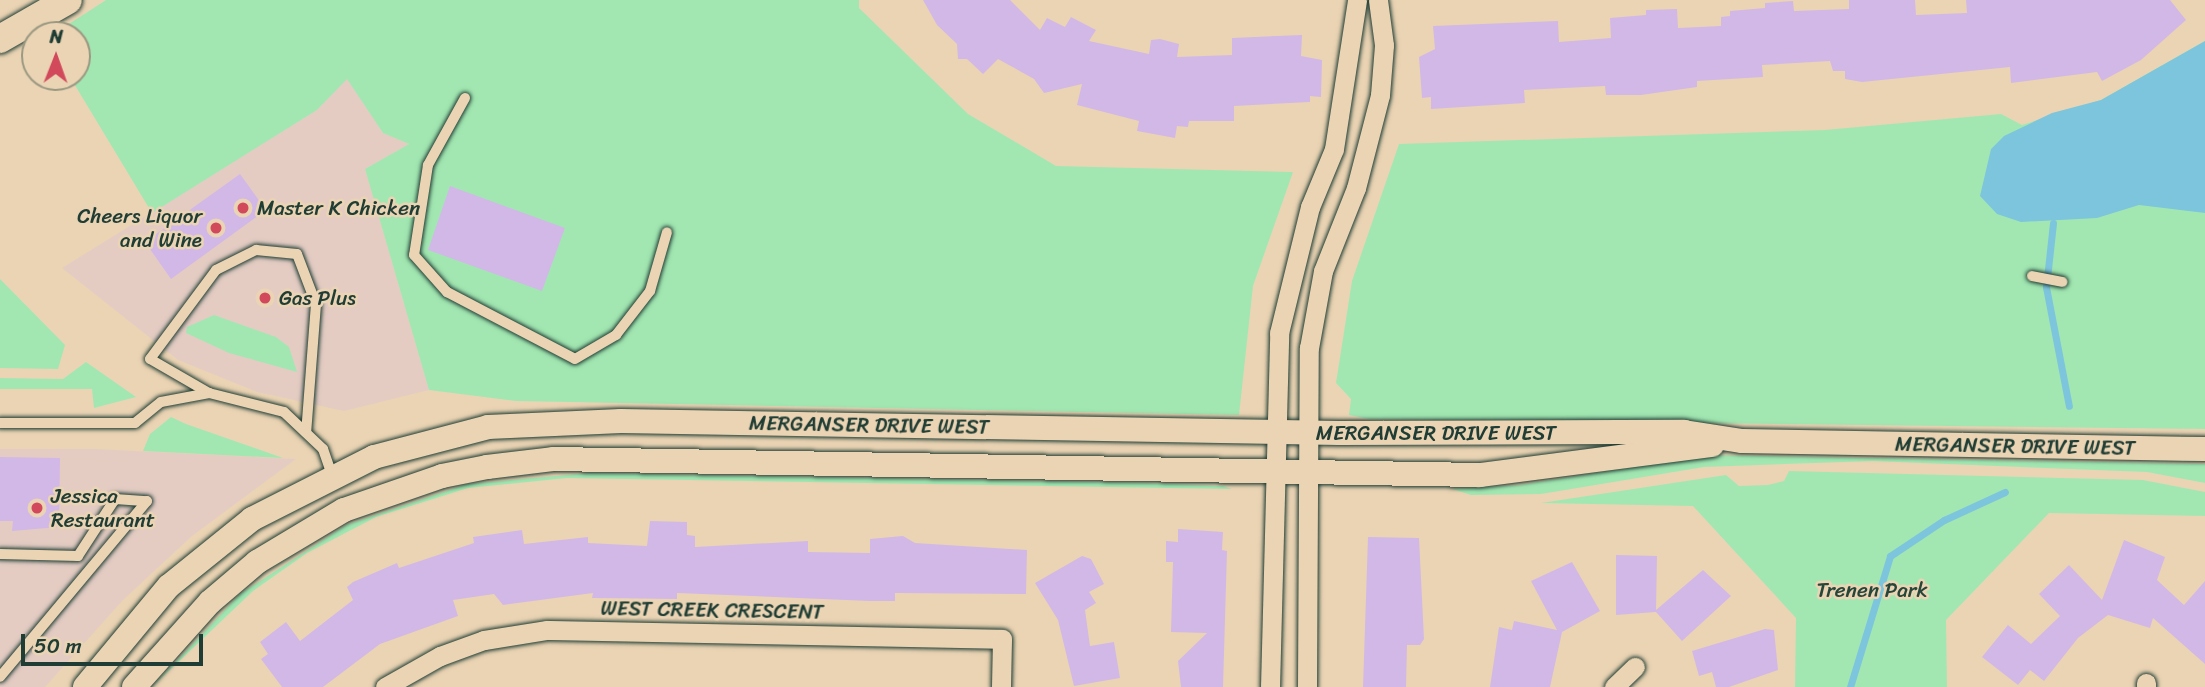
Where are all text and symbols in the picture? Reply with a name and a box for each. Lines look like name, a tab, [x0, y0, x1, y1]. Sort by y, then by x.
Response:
text: N	[49, 20, 63, 53]
north arrow	[21, 21, 91, 91]
place label: Master K Chicken	[257, 195, 420, 221]
marker: Master K Chicken	[235, 200, 251, 216]
place label: Cheers Liquor and Wine	[78, 203, 202, 253]
marker: Cheers Liquor and Wine	[208, 220, 224, 236]
place label: Gas Plus	[279, 285, 357, 311]
marker: Gas Plus	[257, 290, 273, 306]
street label: MERGANSER DRIVE WEST	[749, 410, 989, 440]
street label: MERGANSER DRIVE WEST	[1316, 420, 1556, 446]
street label: MERGANSER DRIVE WEST	[1895, 431, 2135, 461]
place label: Jessica Restaurant	[51, 483, 155, 533]
marker: Jessica Restaurant	[29, 500, 45, 516]
park label: Trenen Park	[1816, 577, 1928, 603]
street label: WEST CREEK CRESCENT	[600, 595, 824, 625]
scale bar	[24, 620, 206, 664]
text: 50 m	[34, 627, 82, 665]

